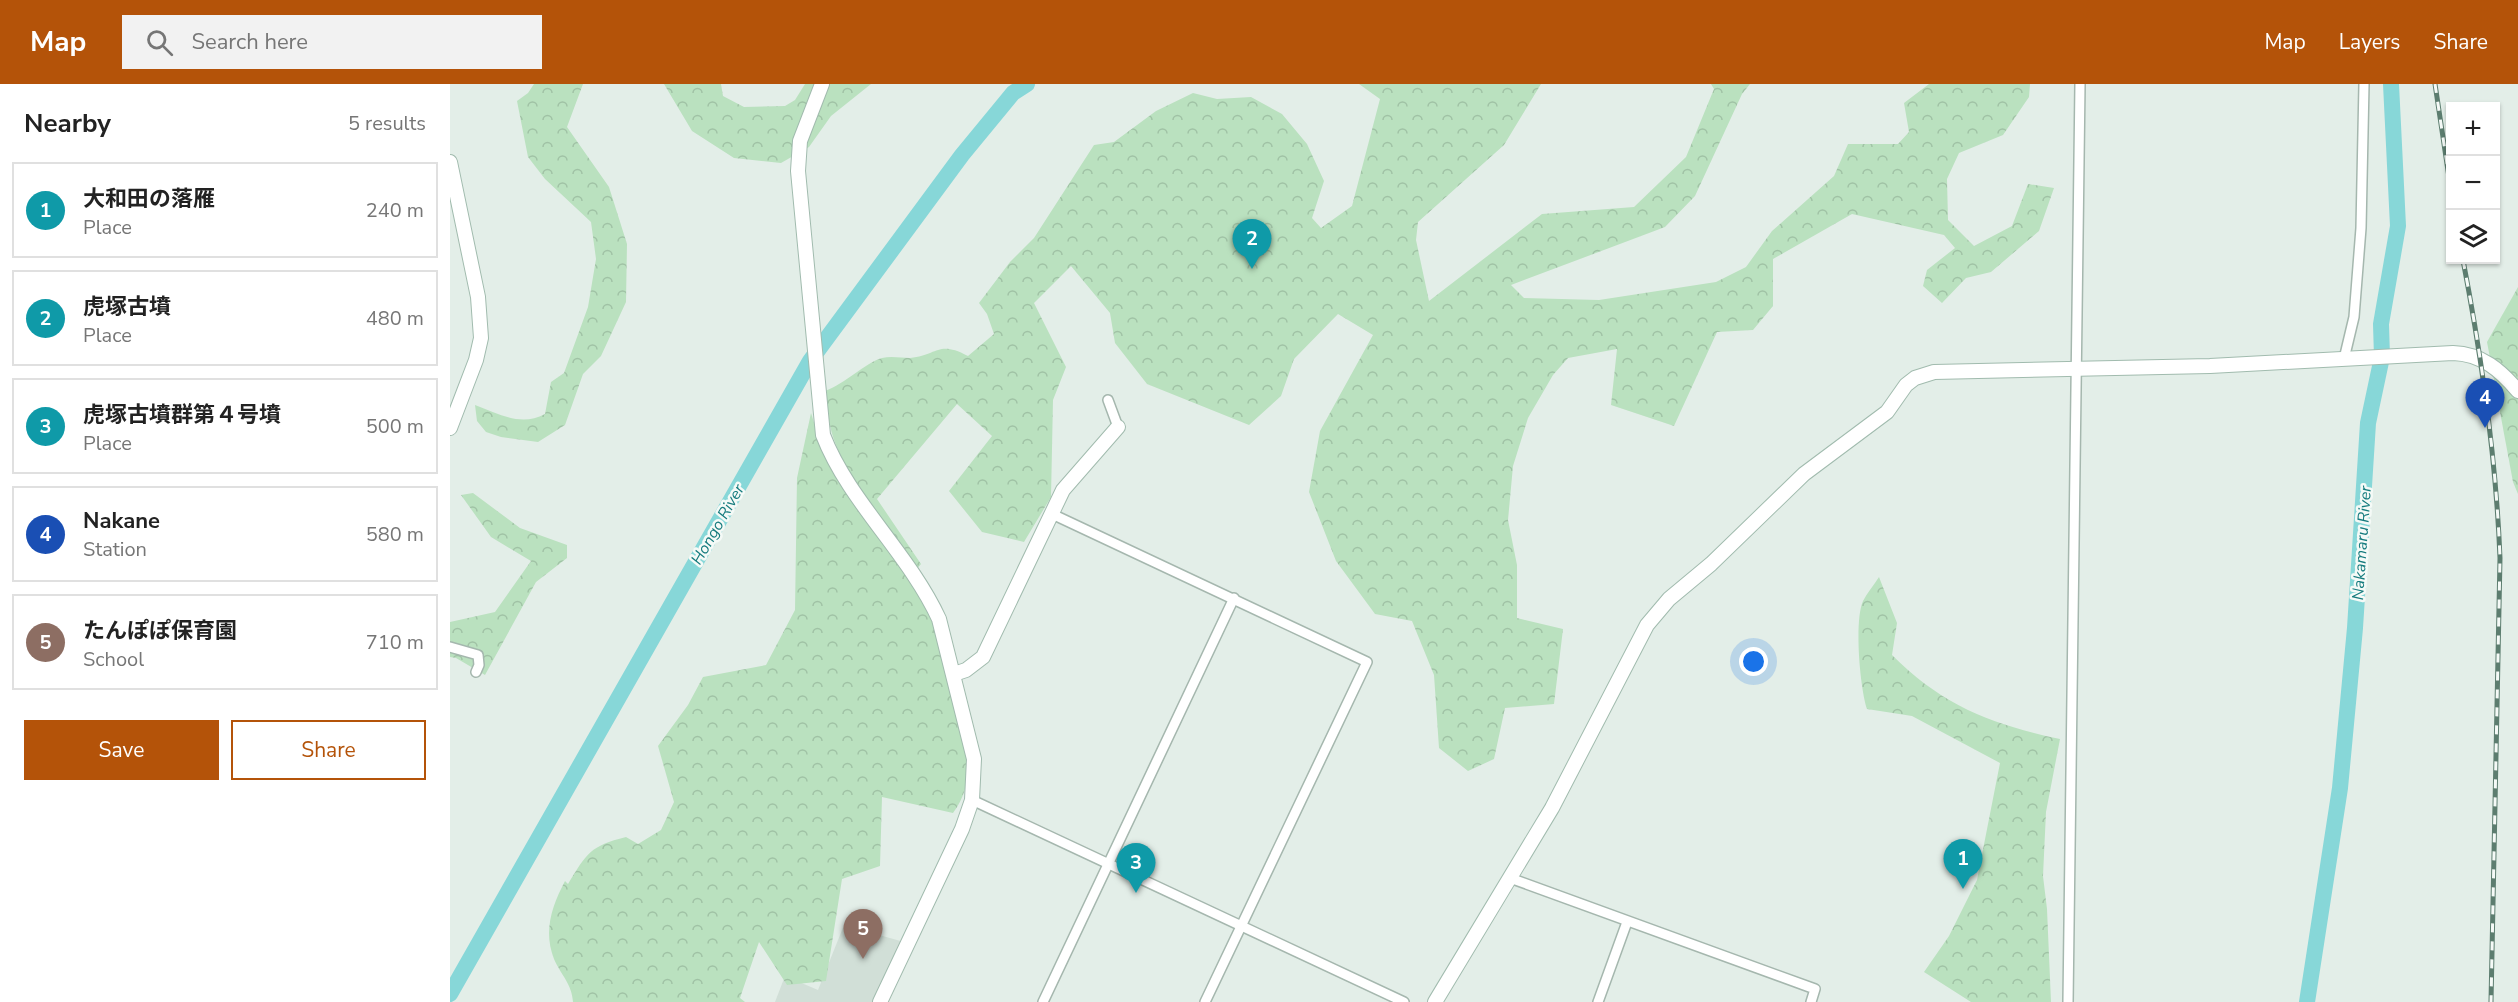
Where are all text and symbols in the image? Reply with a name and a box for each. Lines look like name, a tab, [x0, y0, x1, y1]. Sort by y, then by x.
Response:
search box	[122, 15, 542, 69]
text: Map	[30, 23, 86, 61]
icon: search	[143, 26, 176, 59]
text: Search here	[191, 27, 308, 57]
text: Map	[2264, 28, 2306, 56]
text: Layers	[2339, 28, 2400, 56]
text: Share	[2433, 28, 2488, 56]
map controls	[2446, 102, 2500, 264]
button: +	[2446, 102, 2500, 156]
text: Nearby	[24, 106, 111, 141]
text: 5 results	[348, 110, 426, 137]
button: −	[2446, 156, 2500, 210]
text: 大和田の落雁	[83, 184, 215, 214]
text: 1	[40, 197, 52, 224]
text: 240 m	[366, 197, 424, 224]
button: layers	[2446, 210, 2500, 264]
text: Place	[83, 214, 132, 241]
pin: 2	[1232, 220, 1272, 269]
text: 虎塚古墳	[83, 292, 171, 322]
text: 2	[40, 305, 52, 332]
text: 480 m	[366, 305, 424, 332]
text: Place	[83, 322, 132, 349]
pin: 4	[2466, 378, 2504, 428]
text: 虎塚古墳群第４号墳	[83, 400, 281, 430]
text: 3	[40, 413, 52, 440]
text: 500 m	[366, 413, 424, 440]
text: Place	[83, 430, 132, 457]
water label: Hongo River	[686, 479, 750, 569]
water label: Nakamaru River	[2347, 484, 2377, 601]
text: Nakane	[83, 506, 160, 536]
text: 4	[40, 521, 52, 548]
text: 580 m	[366, 521, 424, 548]
text: Station	[83, 536, 147, 563]
text: たんぽぽ保育園	[83, 616, 237, 646]
text: 5	[40, 629, 52, 656]
text: 710 m	[366, 629, 424, 656]
text: School	[83, 646, 144, 673]
your location	[1739, 647, 1768, 676]
button: Save	[24, 720, 219, 780]
button: Share	[231, 720, 426, 780]
pin: 1	[1944, 840, 1982, 889]
pin: 3	[1116, 844, 1156, 893]
pin: 5	[844, 910, 882, 959]

